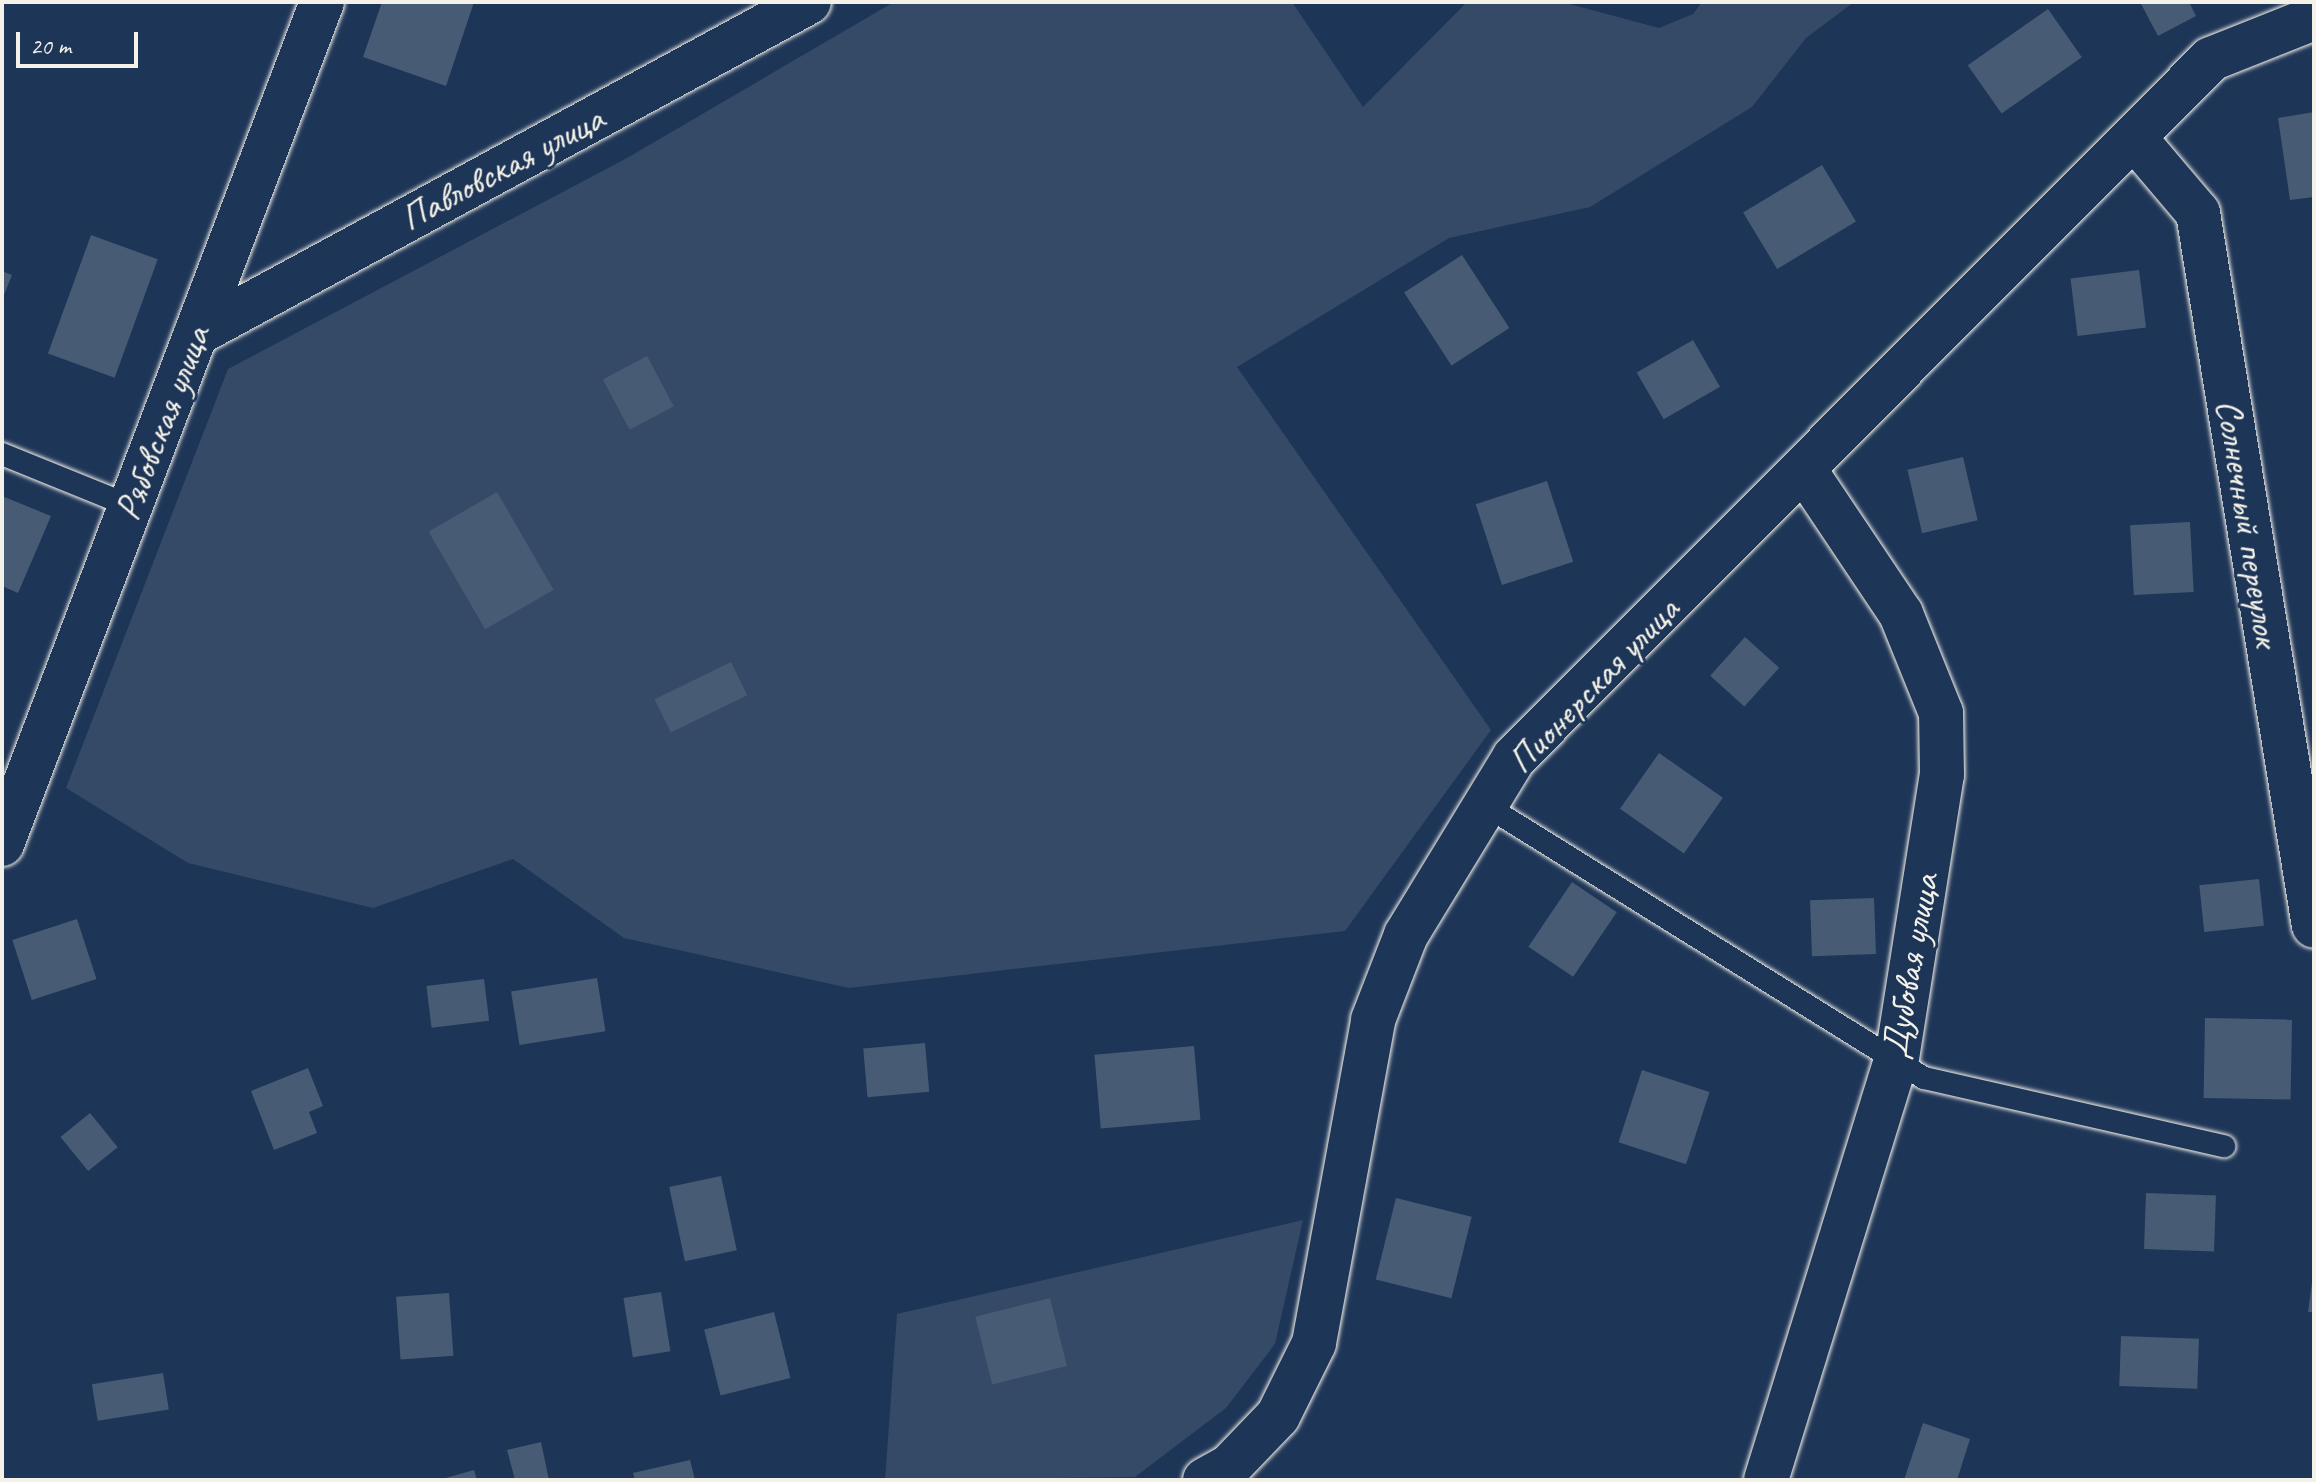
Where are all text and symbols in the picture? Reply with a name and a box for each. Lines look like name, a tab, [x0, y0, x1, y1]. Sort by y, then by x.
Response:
scale bar	[20, 16, 142, 66]
text: 20 m	[30, 31, 71, 61]
street label: Павловская улица	[392, 95, 612, 241]
street label: Рябовская улица	[104, 318, 220, 528]
street label: Солнечный переулок	[2206, 396, 2290, 650]
street label: Пионерская улица	[1496, 586, 1690, 784]
street label: Дубовая улица	[1871, 869, 1949, 1063]

